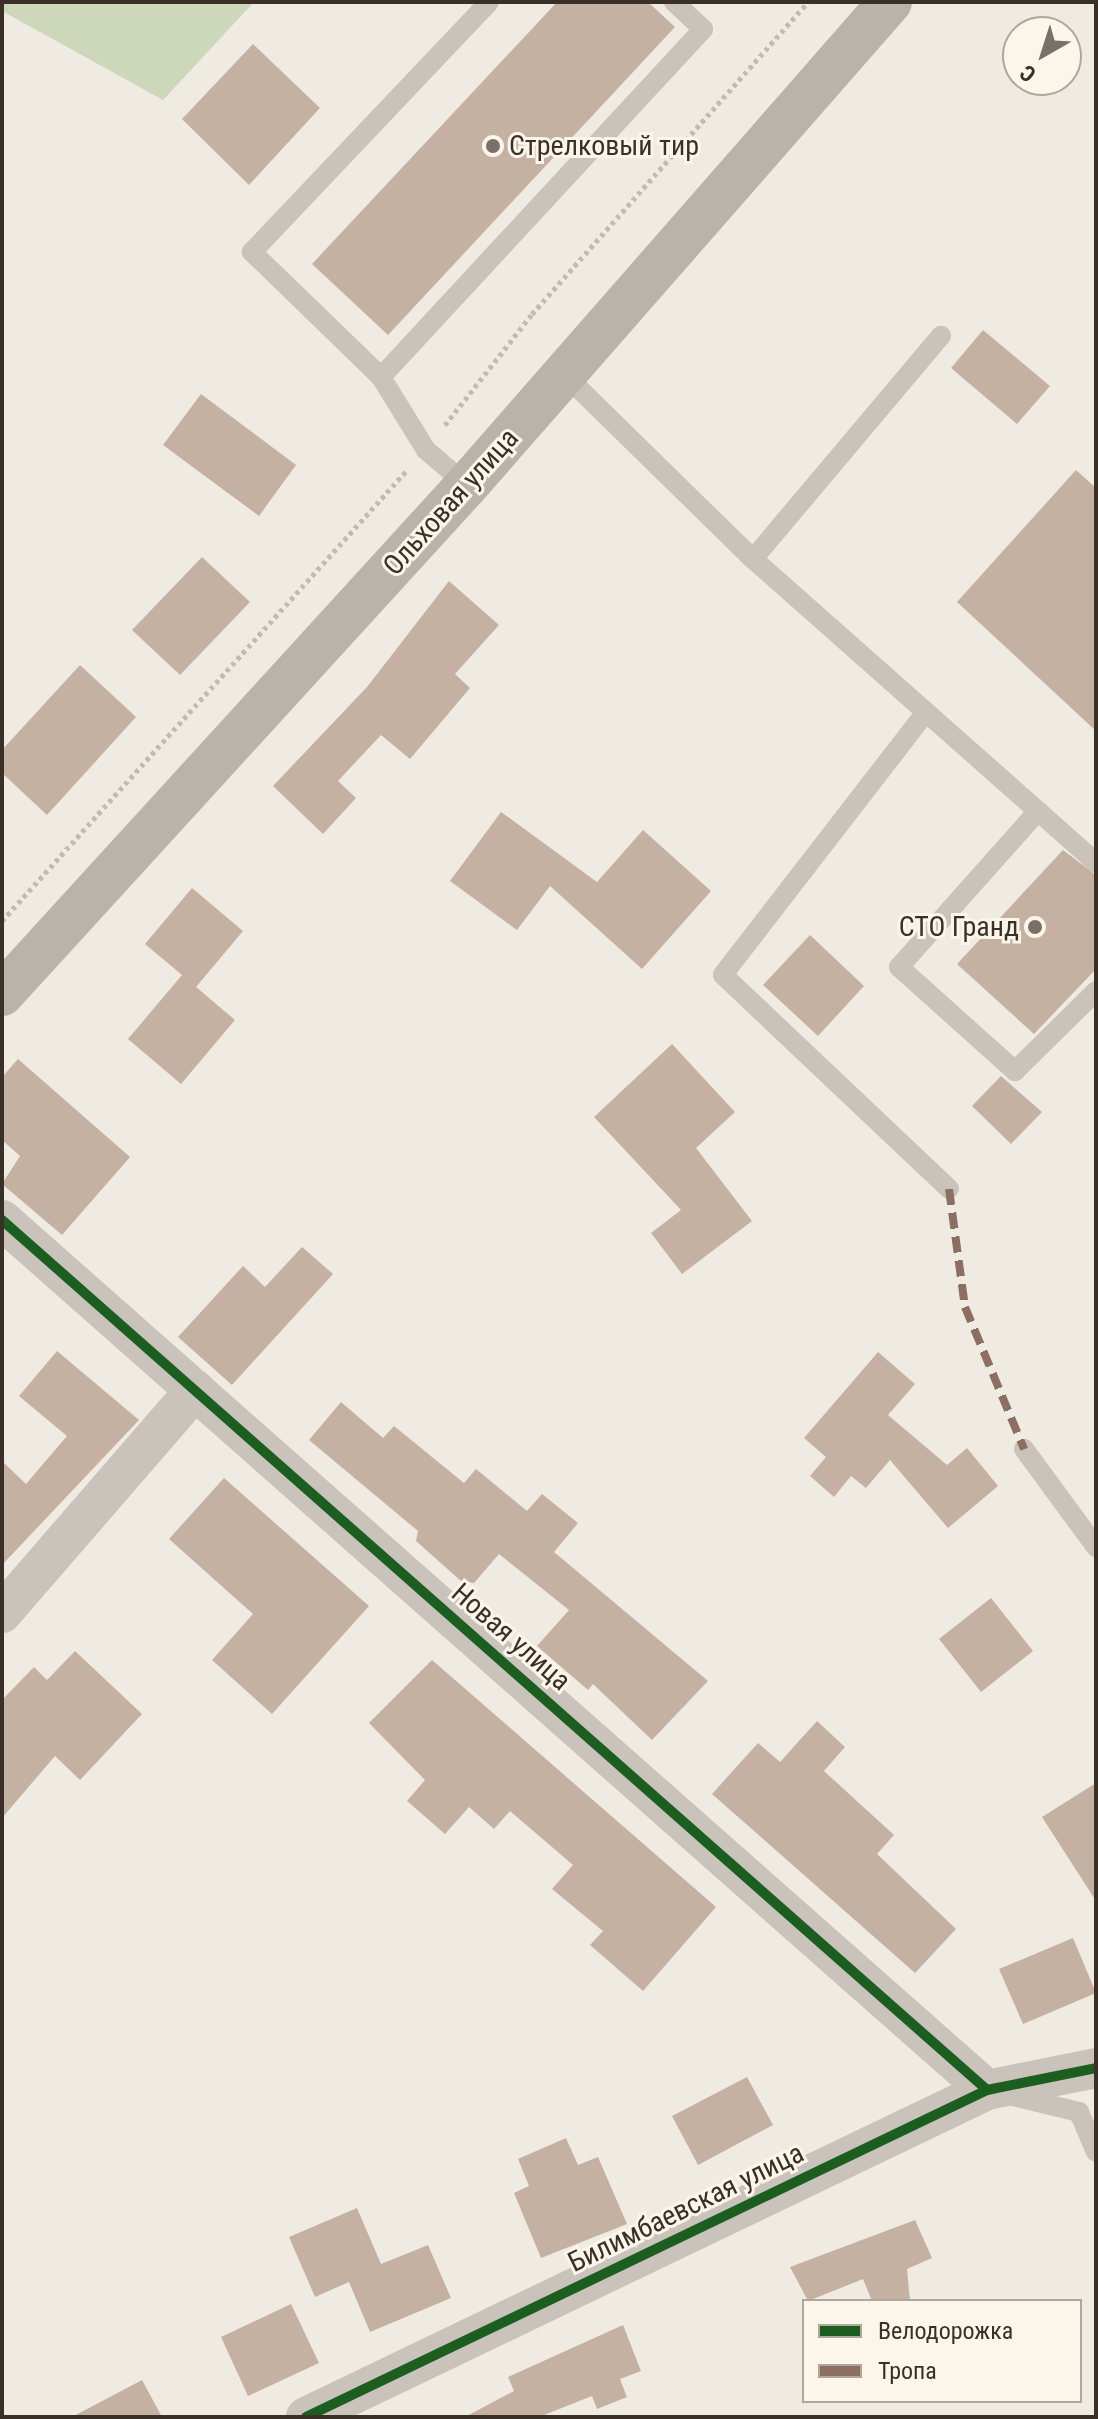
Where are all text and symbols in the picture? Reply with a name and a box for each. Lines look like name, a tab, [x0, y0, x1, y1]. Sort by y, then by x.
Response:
north arrow	[1002, 16, 1082, 96]
text: С	[1015, 60, 1041, 87]
place label: Стрелковый тир	[509, 129, 699, 163]
marker: Стрелковый тир	[484, 137, 502, 155]
street label: Ольховая улица	[376, 422, 526, 582]
place label: СТО Гранд	[899, 910, 1019, 944]
marker: СТО Гранд	[1026, 918, 1044, 936]
street label: Новая улица	[445, 1576, 577, 1698]
street label: Билимбаевская улица	[563, 2136, 809, 2280]
legend	[802, 2299, 1082, 2403]
text: Велодорожка	[878, 2317, 1013, 2345]
text: Тропа	[878, 2357, 937, 2385]

